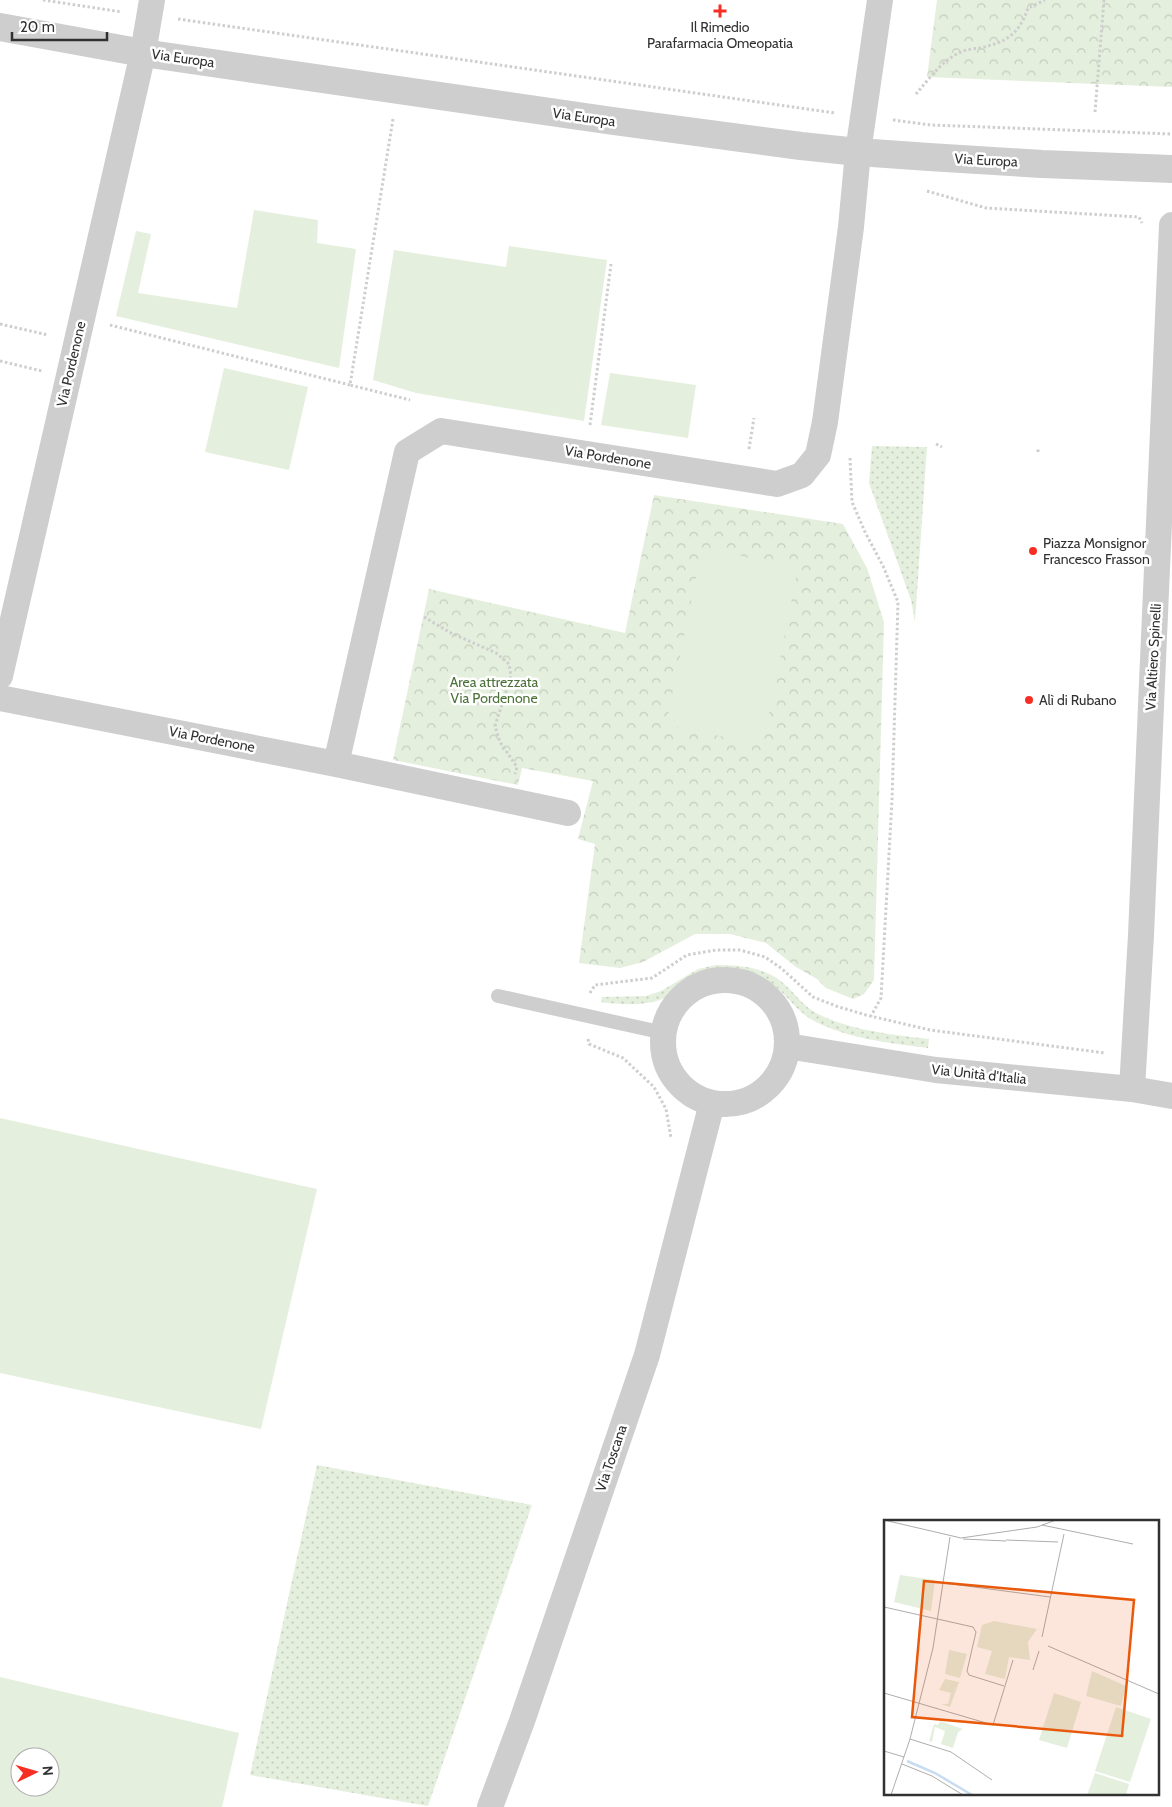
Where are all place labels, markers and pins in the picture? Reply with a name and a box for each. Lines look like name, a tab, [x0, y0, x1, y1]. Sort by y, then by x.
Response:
marker: Il Rimedio Parafarmacia Omeopatia	[714, 5, 726, 17]
place label: Il Rimedio Parafarmacia Omeopatia	[647, 18, 793, 52]
place label: Piazza Monsignor Francesco Frasson	[1043, 534, 1150, 568]
marker: Piazza Monsignor Francesco Frasson	[1027, 545, 1039, 557]
place label: Alì di Rubano	[1039, 691, 1117, 709]
marker: Alì di Rubano	[1023, 694, 1035, 706]

